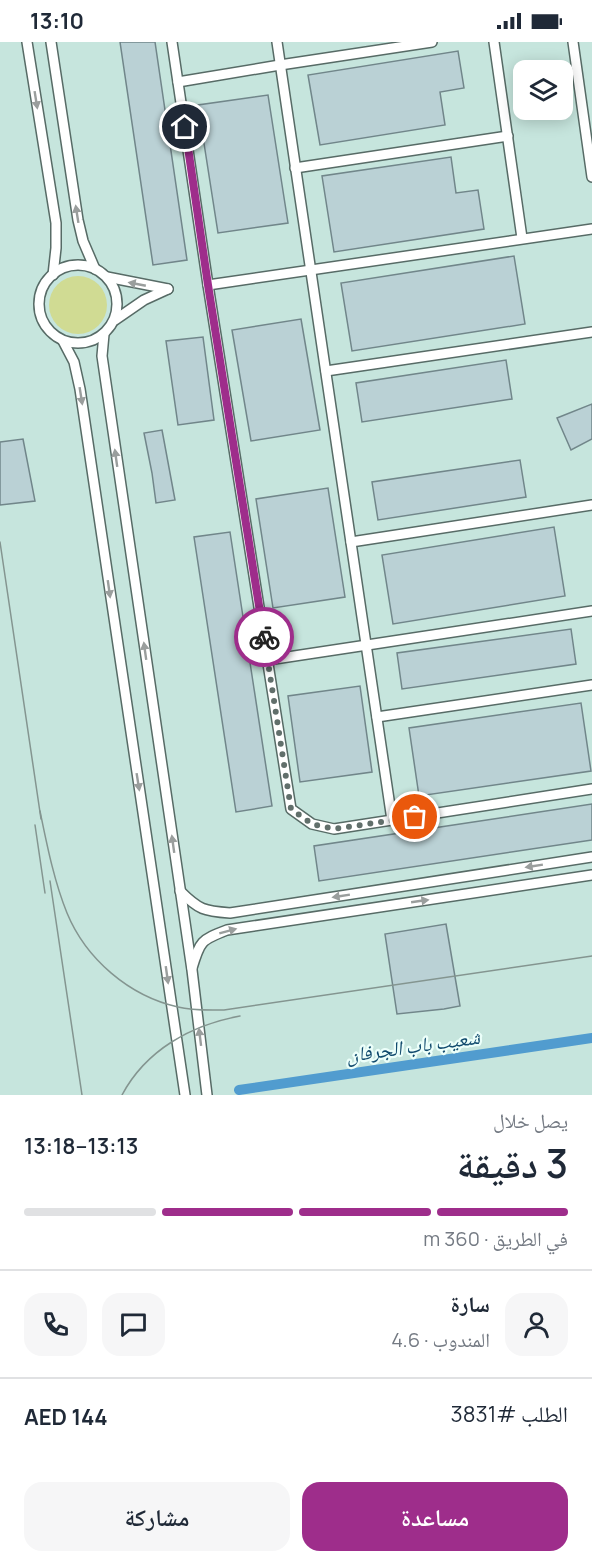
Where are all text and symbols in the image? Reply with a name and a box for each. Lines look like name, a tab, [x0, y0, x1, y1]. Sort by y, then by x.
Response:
text: 13:10	[30, 6, 84, 36]
map controls	[513, 60, 573, 120]
button: layers	[513, 60, 573, 120]
one-way arrow	[32, 90, 41, 109]
pin	[159, 101, 210, 152]
icon: home	[168, 110, 201, 143]
one-way arrow	[73, 204, 82, 223]
one-way arrow	[128, 279, 147, 288]
one-way arrow	[76, 387, 85, 406]
one-way arrow	[112, 448, 121, 467]
one-way arrow	[104, 580, 114, 599]
courier	[234, 607, 294, 667]
icon: bike	[248, 621, 281, 654]
one-way arrow	[140, 641, 149, 660]
one-way arrow	[134, 773, 143, 792]
pin	[389, 791, 440, 842]
icon: bag	[398, 800, 431, 833]
one-way arrow	[168, 834, 177, 853]
one-way arrow	[525, 861, 544, 870]
one-way arrow	[332, 891, 351, 900]
one-way arrow	[411, 897, 430, 906]
one-way arrow	[219, 926, 237, 935]
one-way arrow	[162, 965, 171, 984]
water label: شعيب باب الجرفان	[344, 1023, 483, 1068]
one-way arrow	[195, 1027, 205, 1046]
text: يصل خلال	[493, 1107, 568, 1134]
text: 13:13–13:18	[24, 1131, 138, 1161]
text: 3 دقيقة	[457, 1136, 568, 1190]
text: في الطريق · 360 m	[423, 1225, 568, 1252]
text: سارة	[451, 1289, 490, 1319]
button: phone	[24, 1293, 87, 1356]
button: chat	[102, 1293, 165, 1356]
button: person	[505, 1293, 568, 1356]
text: المندوب · 4.6	[391, 1326, 490, 1353]
text: الطلب #3831	[451, 1399, 568, 1429]
text: AED 144	[24, 1402, 108, 1432]
button: مشاركة	[24, 1482, 290, 1551]
button: مساعدة	[302, 1482, 568, 1551]

